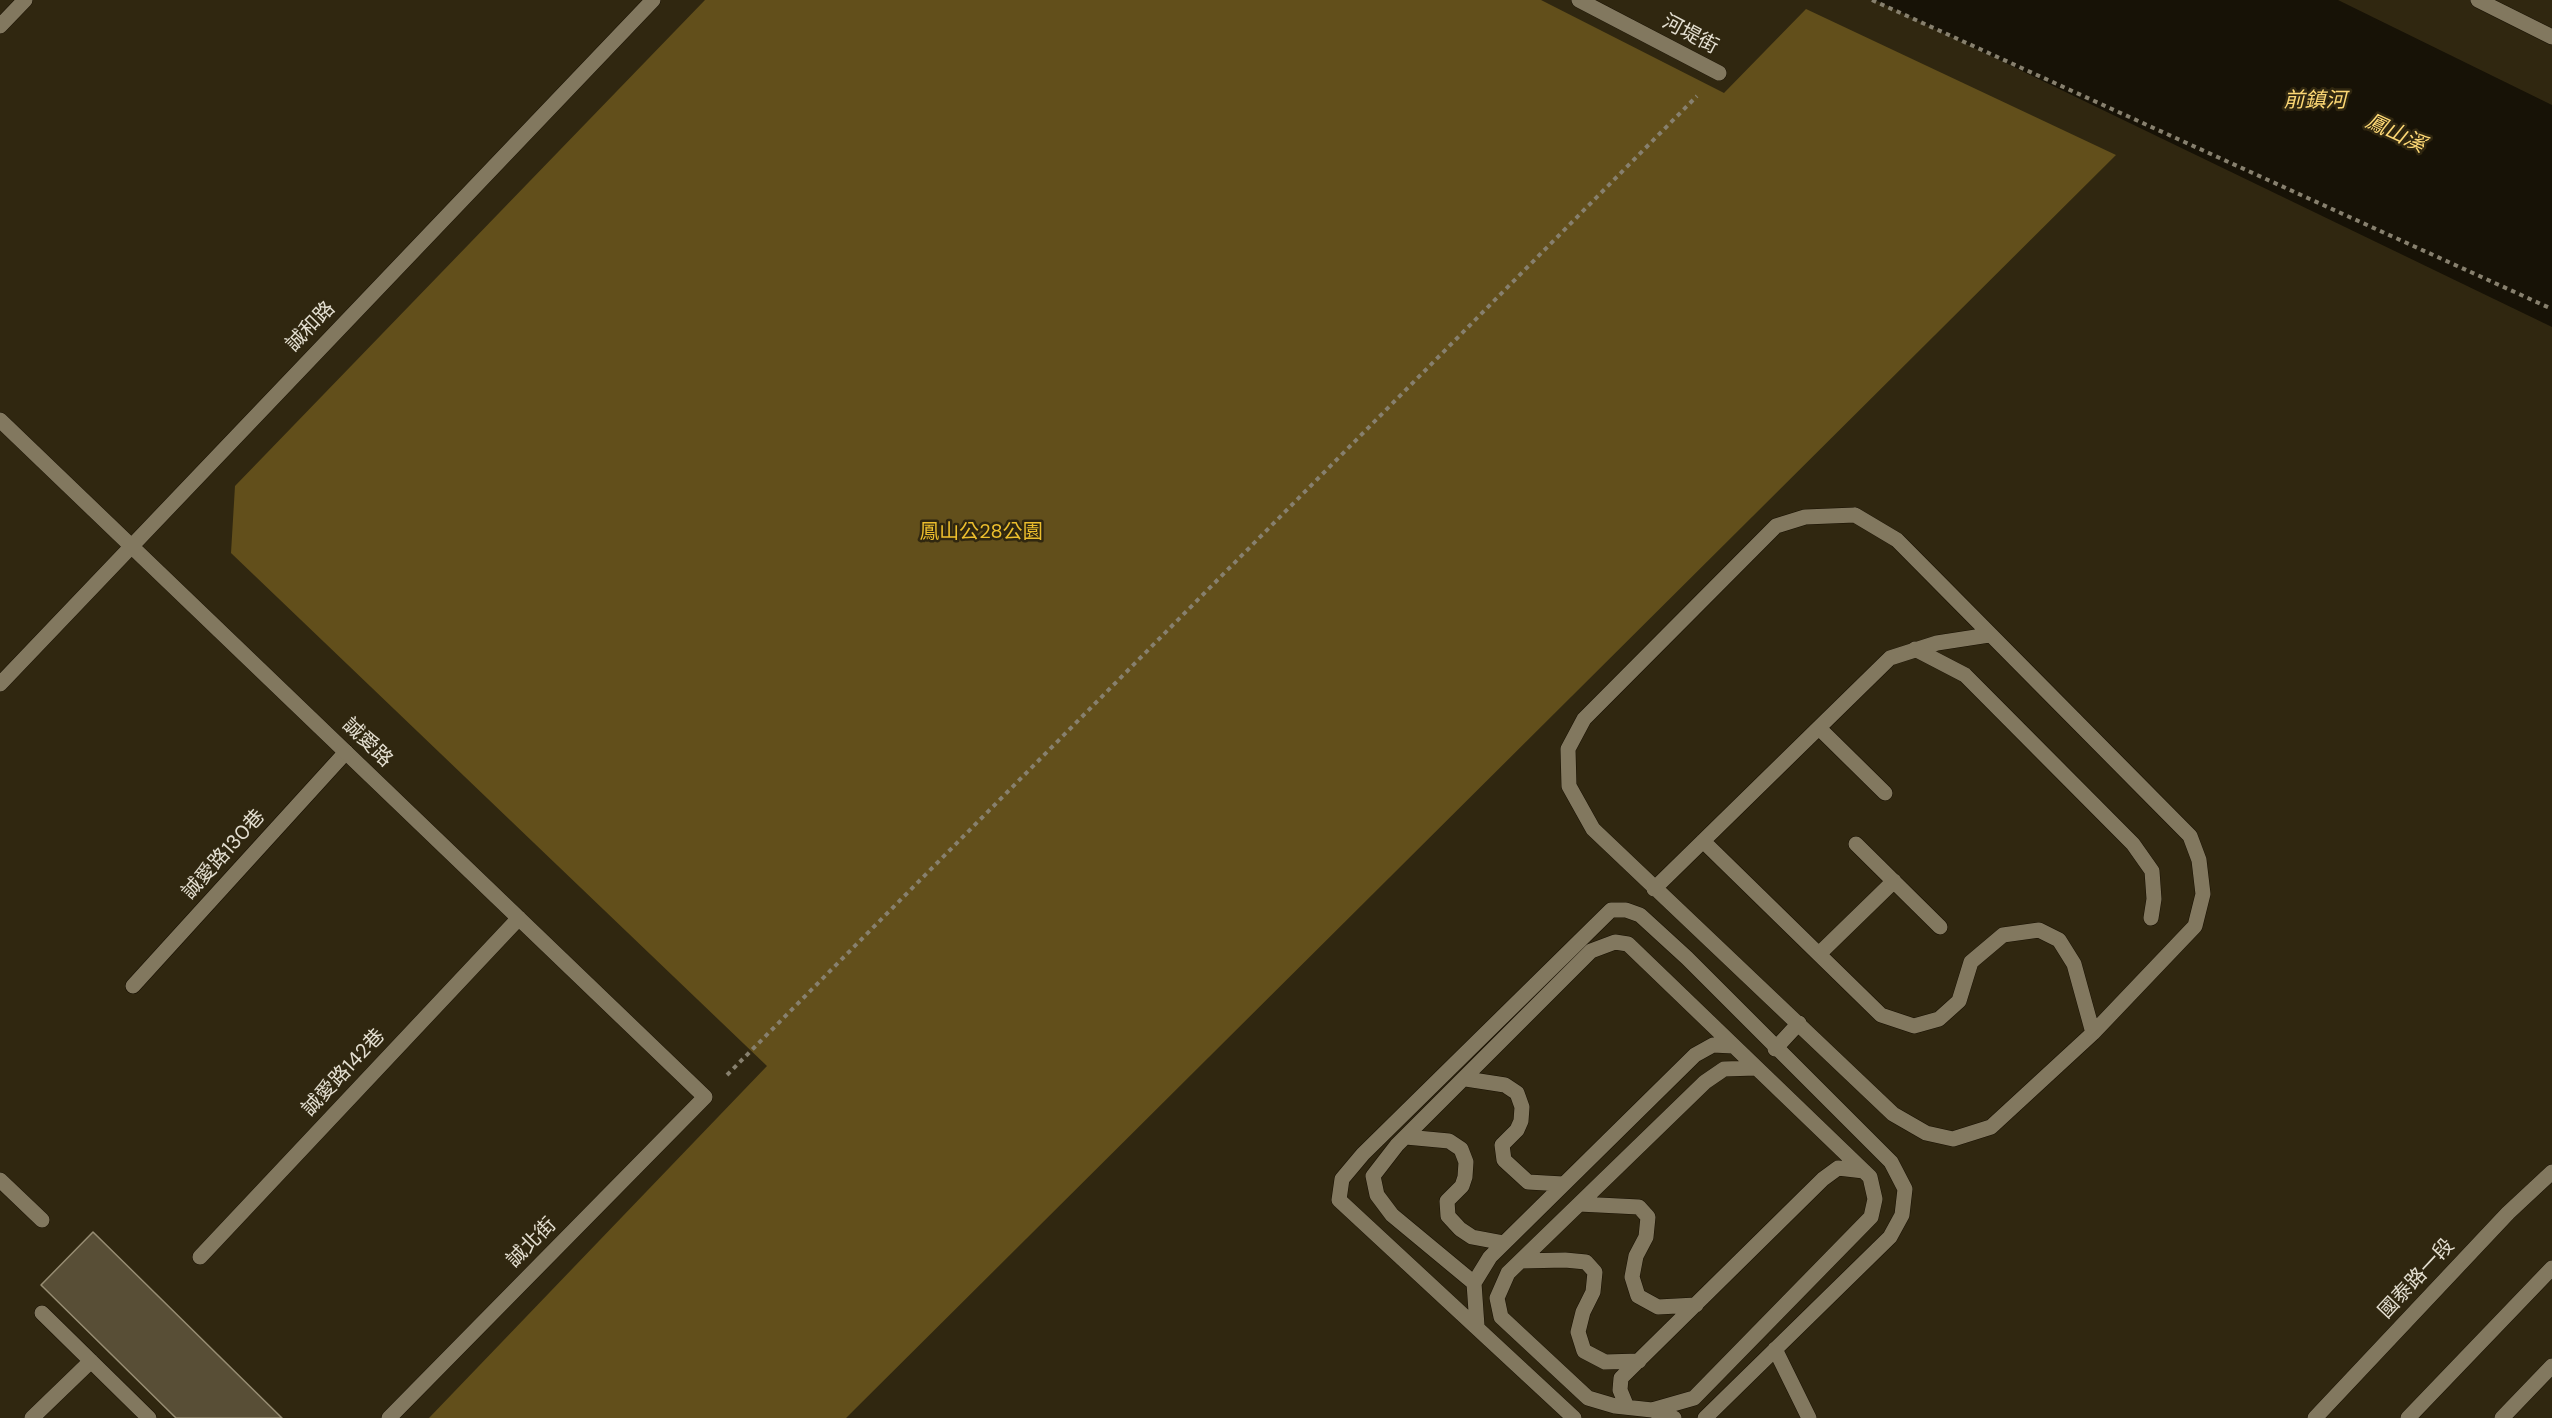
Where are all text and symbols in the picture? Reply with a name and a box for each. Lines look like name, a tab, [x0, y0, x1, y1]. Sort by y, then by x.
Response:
street label: 河堤街	[1658, 10, 1722, 60]
water label: 前鎮河	[2284, 88, 2346, 114]
water label: 鳳山溪	[2361, 109, 2429, 159]
street label: 誠和路	[282, 297, 340, 357]
park label: 鳳山公28公園	[919, 521, 1043, 545]
street label: 誠愛路	[337, 714, 397, 772]
street label: 誠愛路130巷	[178, 805, 270, 905]
street label: 誠愛路142巷	[298, 1025, 390, 1121]
street label: 誠北街	[502, 1213, 562, 1273]
street label: 國泰路一段	[2374, 1234, 2460, 1324]

